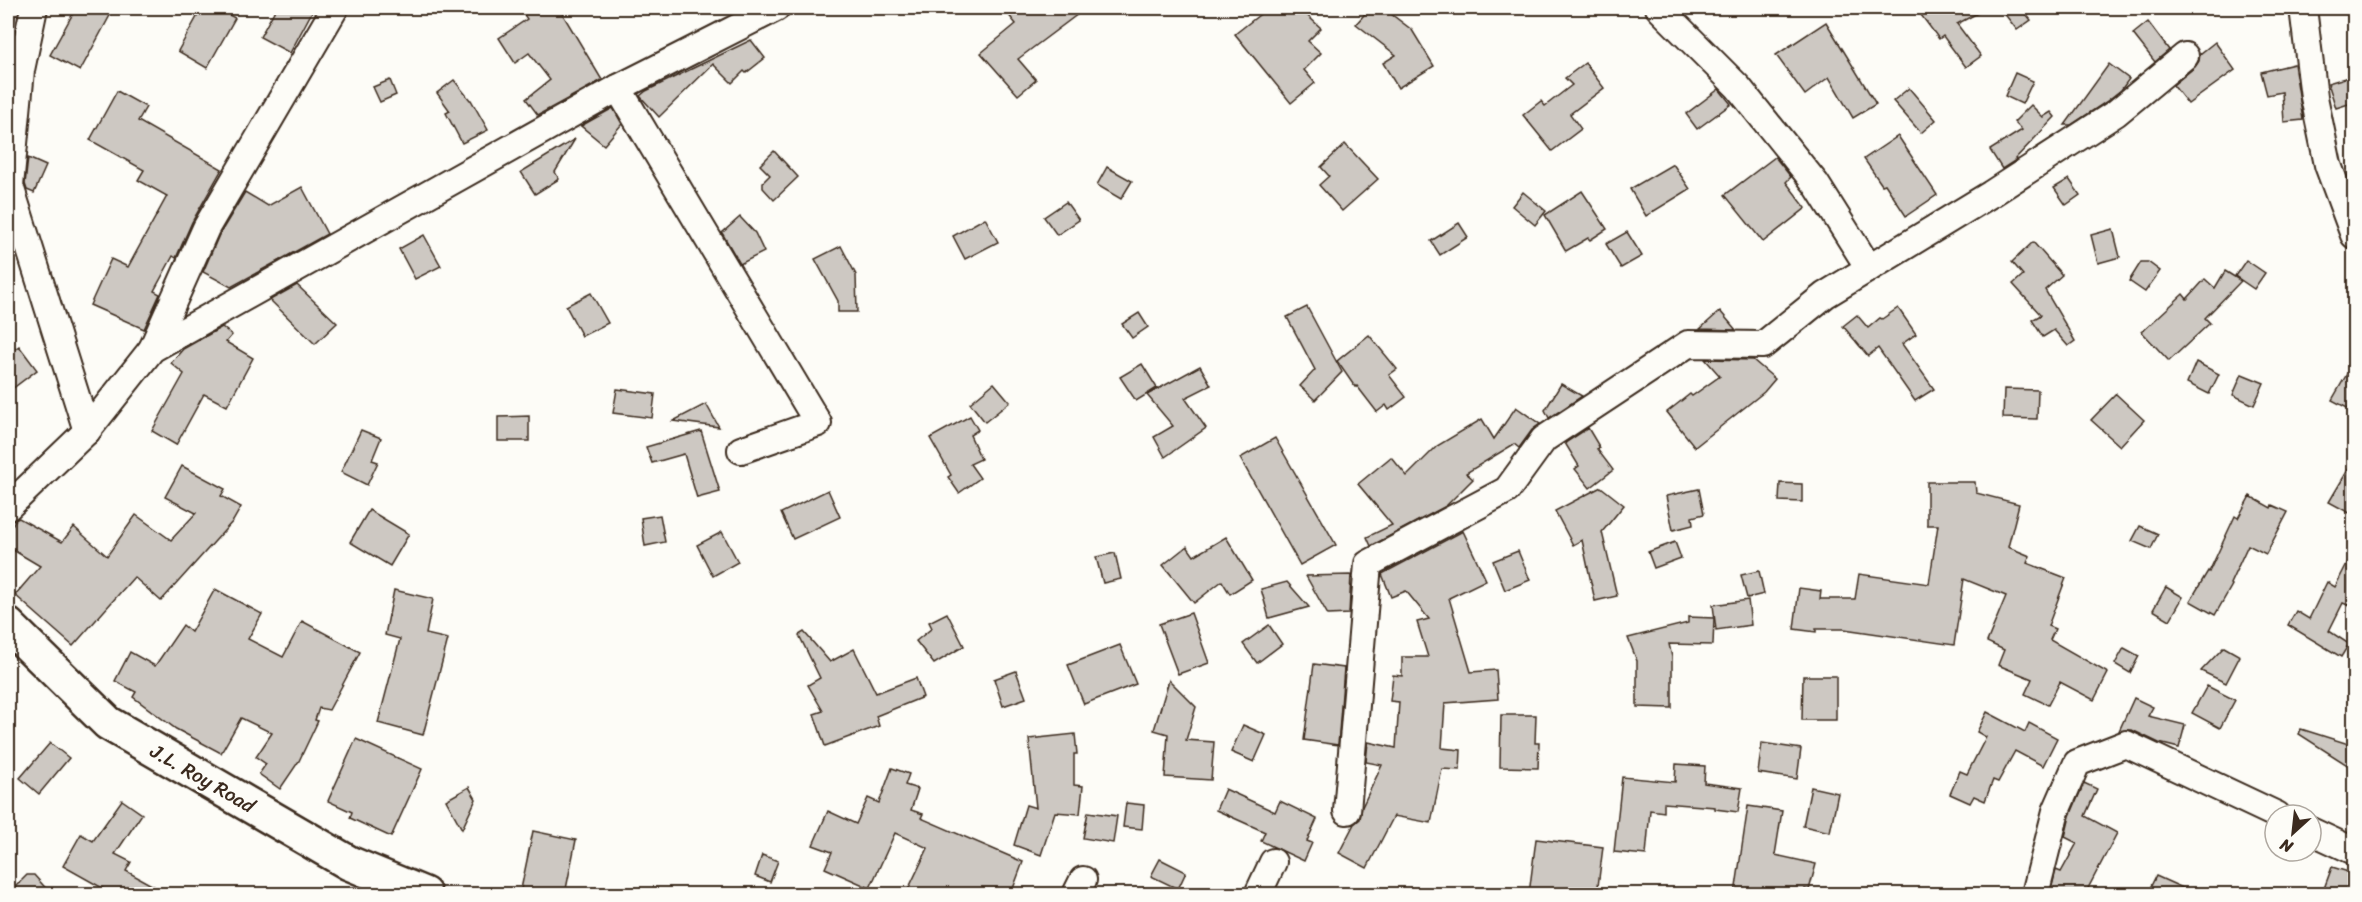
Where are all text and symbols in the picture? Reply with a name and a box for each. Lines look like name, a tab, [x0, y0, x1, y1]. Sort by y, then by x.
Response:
street label: J.L. Roy Road	[143, 734, 263, 823]
north arrow	[2263, 803, 2323, 863]
text: N	[2274, 830, 2299, 862]

